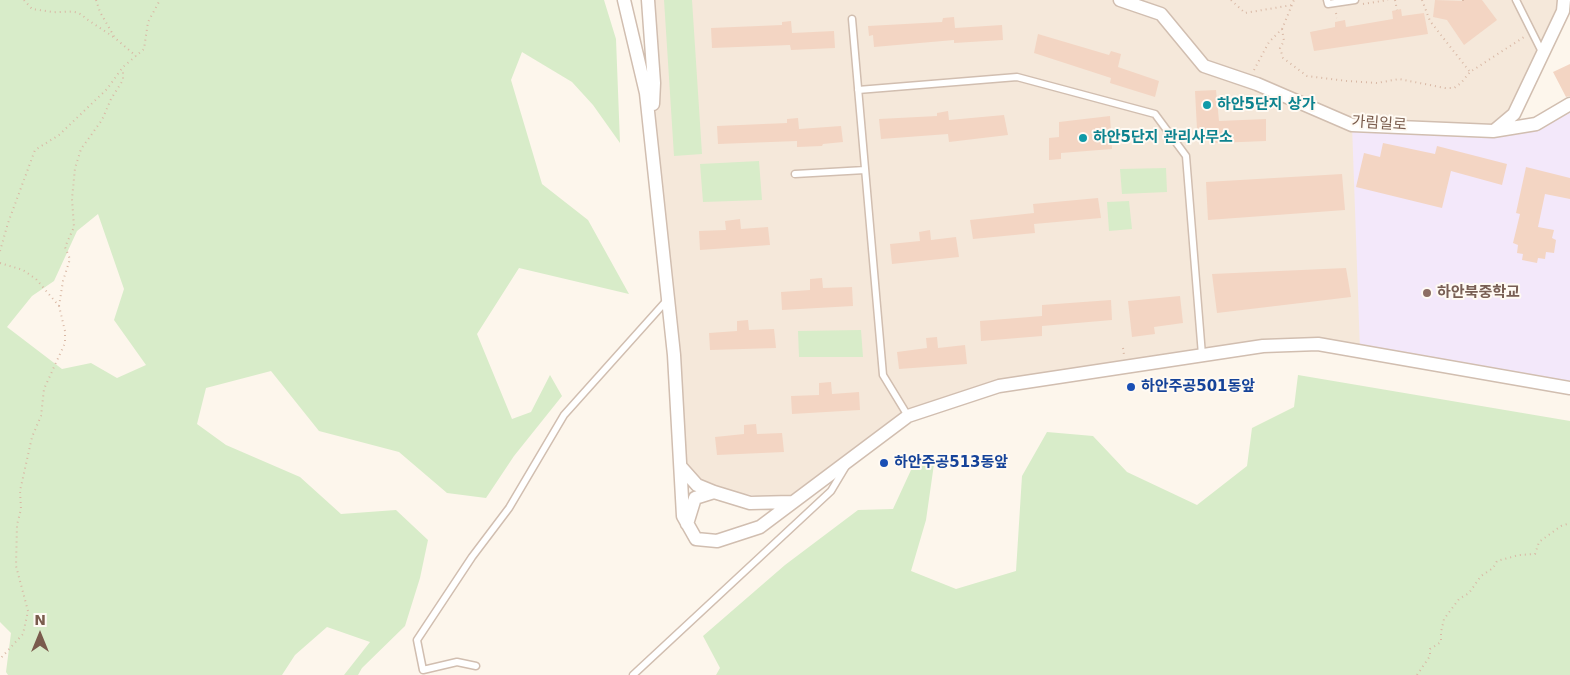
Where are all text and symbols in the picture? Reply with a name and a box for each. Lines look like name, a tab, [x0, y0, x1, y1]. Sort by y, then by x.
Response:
place label: 하안5단지 상가	[1217, 96, 1315, 114]
marker: 하안5단지 상가	[1201, 99, 1213, 111]
street label: 가림일로	[1351, 113, 1407, 135]
place label: 하안5단지 관리사무소	[1093, 129, 1233, 147]
marker: 하안5단지 관리사무소	[1077, 132, 1089, 144]
place label: 하안북중학교	[1437, 284, 1520, 302]
marker: 하안북중학교	[1421, 287, 1433, 299]
place label: 하안주공501동앞	[1141, 378, 1255, 396]
marker: 하안주공501동앞	[1125, 381, 1137, 393]
place label: 하안주공513동앞	[894, 454, 1008, 472]
marker: 하안주공513동앞	[878, 457, 890, 469]
north arrow	[15, 610, 65, 660]
text: N	[34, 612, 46, 628]

